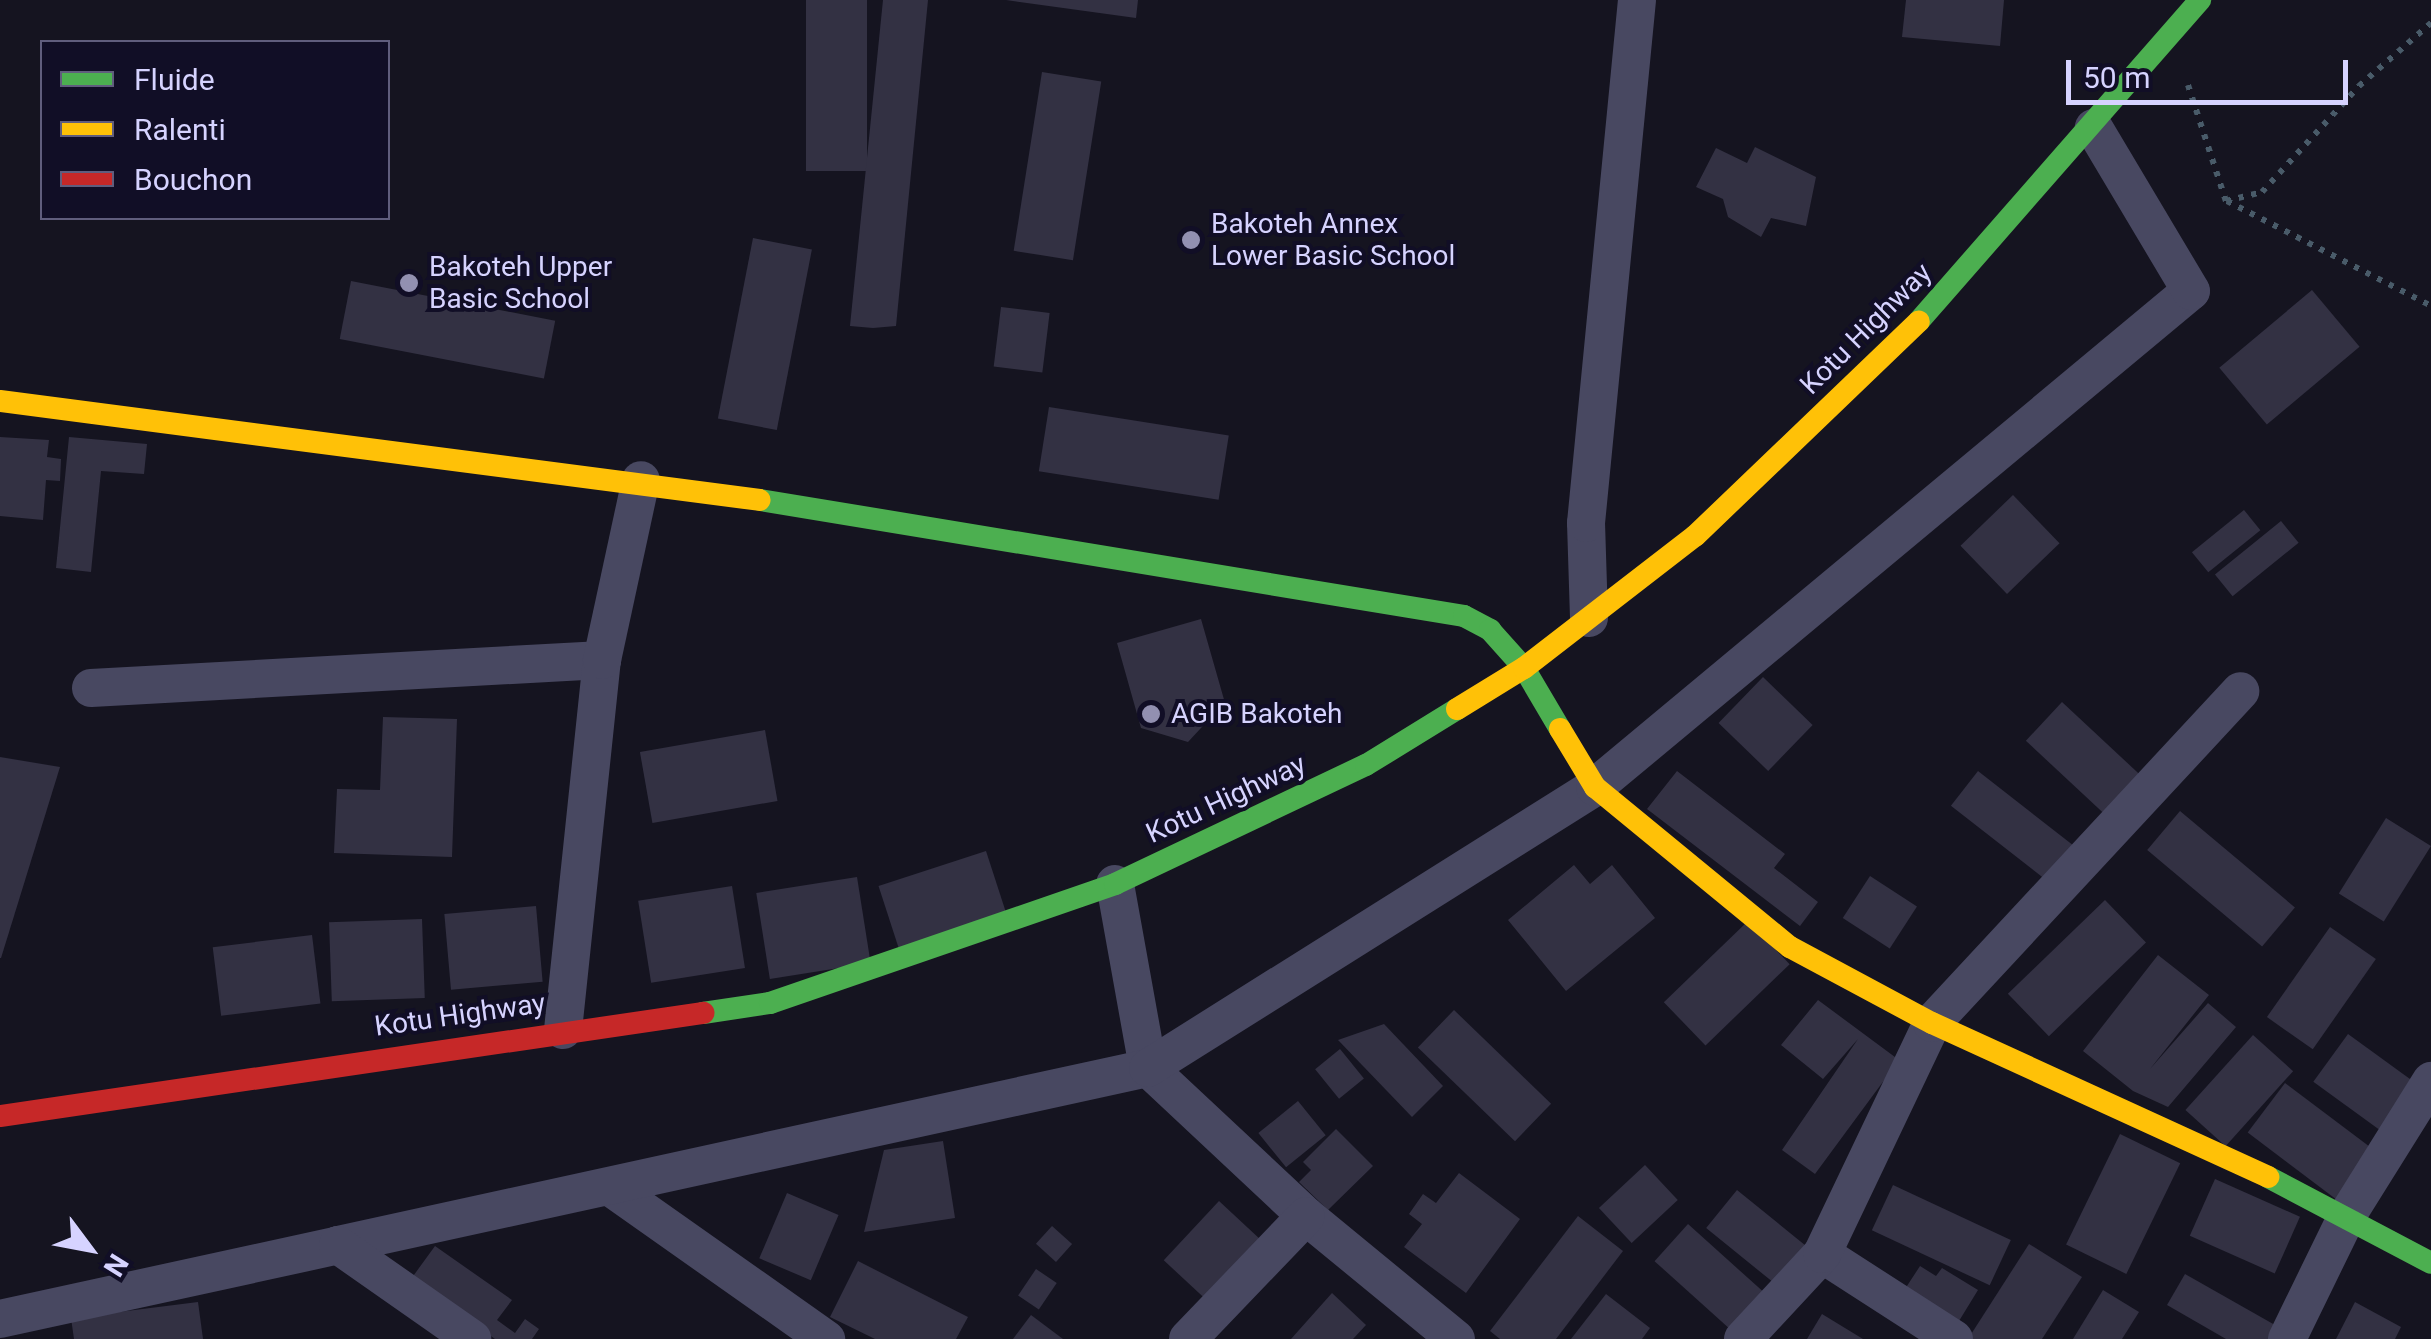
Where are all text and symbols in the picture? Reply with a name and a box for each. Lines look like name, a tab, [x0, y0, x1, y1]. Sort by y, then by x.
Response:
legend	[40, 40, 390, 220]
scale bar	[2071, 40, 2354, 102]
text: 50 m	[2083, 60, 2150, 95]
text: Fluide	[134, 62, 215, 97]
text: Ralenti	[134, 112, 226, 147]
text: Bouchon	[134, 162, 252, 197]
place label: Bakoteh Annex Lower Basic School	[1211, 207, 1455, 273]
marker: Bakoteh Annex Lower Basic School	[1180, 229, 1202, 251]
place label: Bakoteh Upper Basic School	[429, 250, 612, 316]
street label: Kotu Highway	[1793, 256, 1939, 402]
marker: Bakoteh Upper Basic School	[398, 272, 420, 294]
place label: AGIB Bakoteh	[1171, 697, 1342, 731]
marker: AGIB Bakoteh	[1140, 703, 1162, 725]
street label: Kotu Highway	[1141, 747, 1311, 851]
street label: Kotu Highway	[373, 986, 547, 1044]
north arrow	[40, 1199, 140, 1299]
text: N	[97, 1248, 135, 1282]

